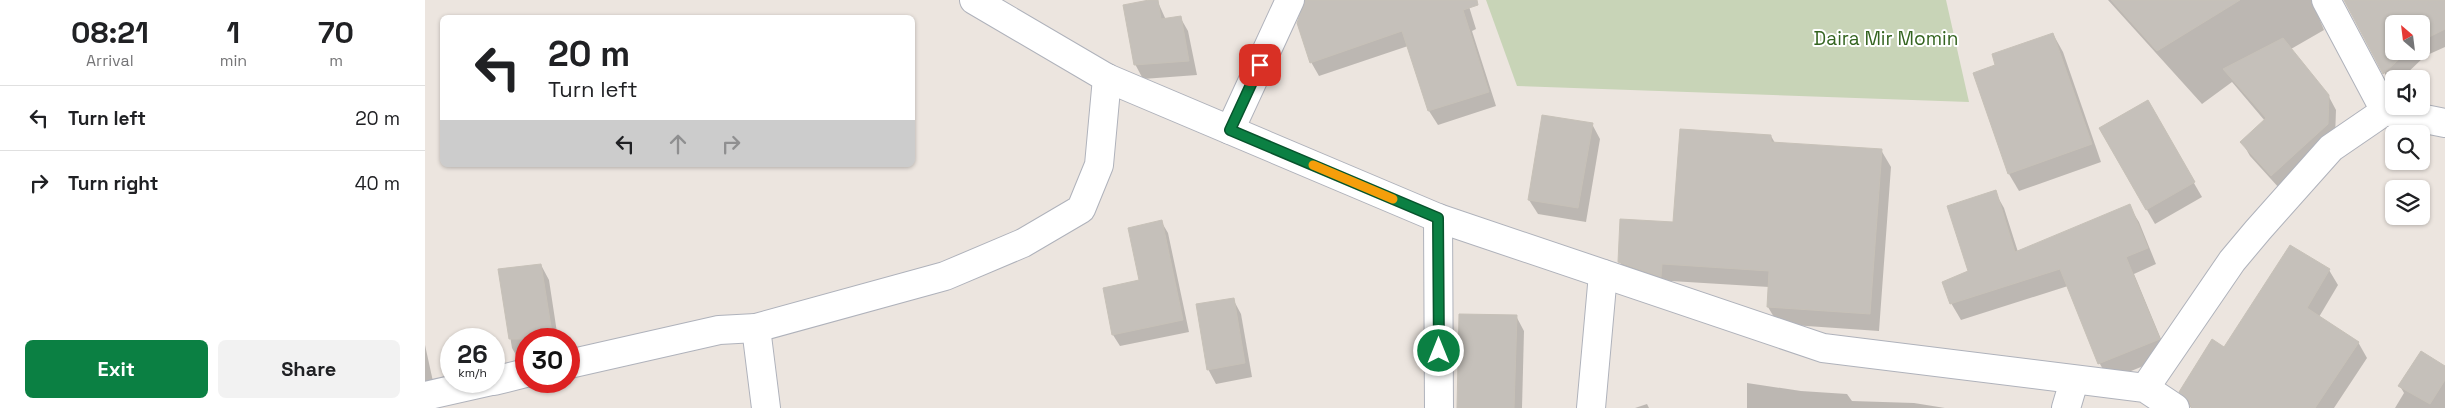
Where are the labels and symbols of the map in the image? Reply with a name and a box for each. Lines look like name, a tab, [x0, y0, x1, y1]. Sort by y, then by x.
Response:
north arrow	[2385, 15, 2430, 60]
park label: Daira Mir Momin	[1814, 26, 1958, 51]
pin	[1239, 44, 1281, 86]
position arrow	[1412, 324, 1464, 376]
speed limit sign: 30	[515, 328, 580, 393]

